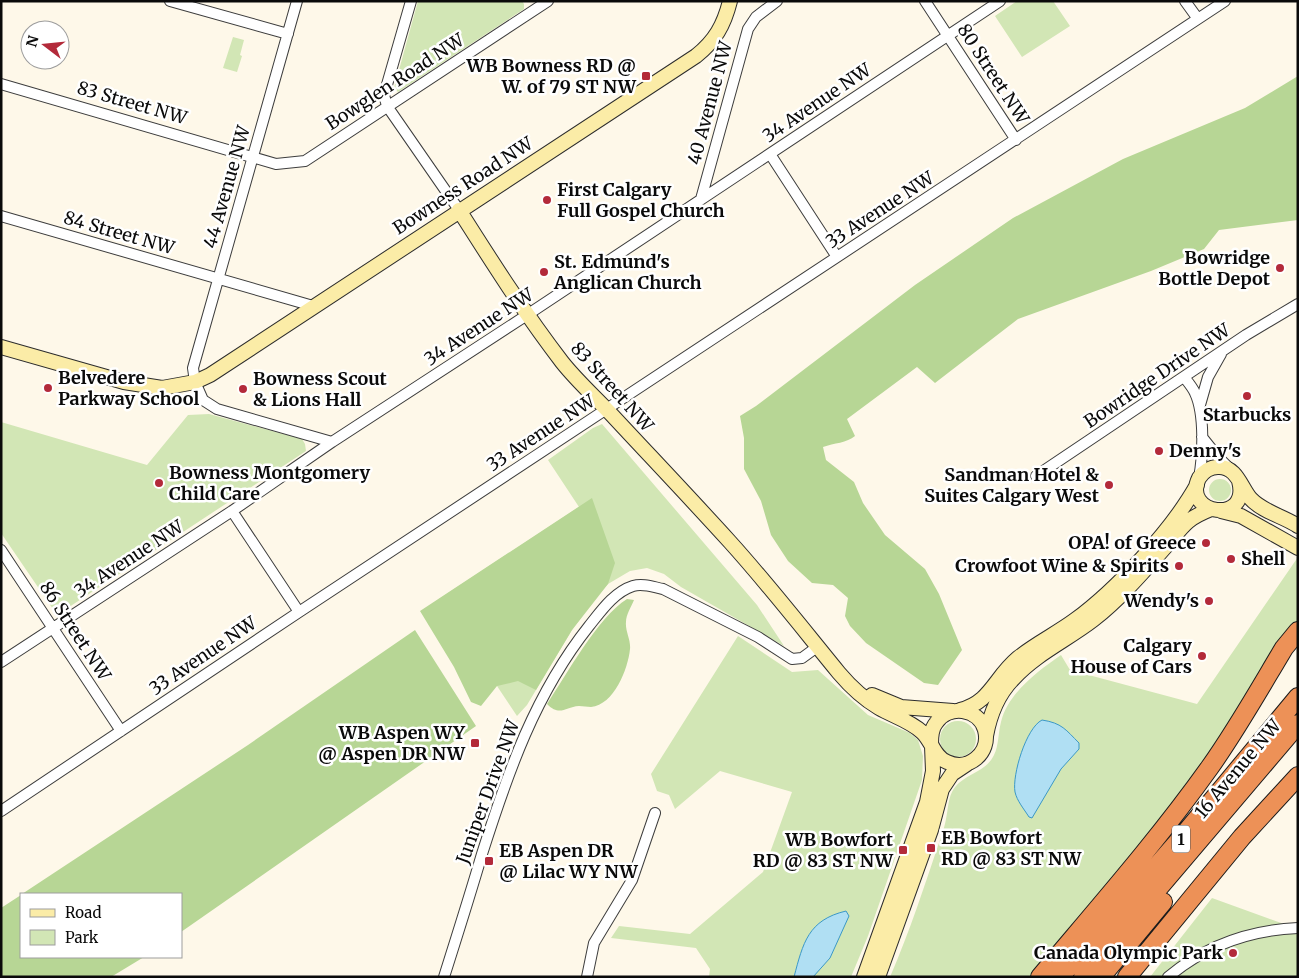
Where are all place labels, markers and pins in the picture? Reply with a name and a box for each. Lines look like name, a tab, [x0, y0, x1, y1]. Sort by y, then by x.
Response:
place label: WB Bowness RD @ W. of 79 ST NW	[466, 54, 637, 98]
marker: WB Bowness RD @ W. of 79 ST NW	[640, 70, 652, 82]
place label: First Calgary Full Gospel Church	[557, 178, 724, 222]
marker: First Calgary Full Gospel Church	[541, 194, 553, 206]
place label: Bowridge Bottle Depot	[1158, 246, 1271, 290]
place label: St. Edmund's Anglican Church	[553, 250, 702, 294]
marker: Bowridge Bottle Depot	[1274, 262, 1286, 274]
marker: St. Edmund's Anglican Church	[538, 266, 550, 278]
place label: Belvedere Parkway School	[58, 366, 199, 410]
place label: Bowness Scout & Lions Hall	[253, 367, 388, 411]
marker: Belvedere Parkway School	[42, 382, 54, 394]
marker: Bowness Scout & Lions Hall	[237, 383, 249, 395]
marker: Starbucks	[1241, 390, 1253, 402]
place label: Starbucks	[1203, 403, 1291, 426]
place label: Denny's	[1169, 439, 1241, 462]
marker: Denny's	[1153, 445, 1165, 457]
place label: Bowness Montgomery Child Care	[169, 461, 370, 505]
place label: Sandman Hotel & Suites Calgary West	[924, 463, 1100, 507]
marker: Bowness Montgomery Child Care	[153, 477, 165, 489]
marker: Sandman Hotel & Suites Calgary West	[1103, 479, 1115, 491]
place label: OPA! of Greece	[1068, 531, 1196, 554]
marker: OPA! of Greece	[1200, 537, 1212, 549]
place label: Shell	[1241, 547, 1285, 570]
marker: Shell	[1225, 553, 1237, 565]
place label: Crowfoot Wine & Spirits	[955, 554, 1169, 577]
marker: Crowfoot Wine & Spirits	[1173, 560, 1185, 572]
place label: Wendy's	[1123, 589, 1199, 612]
marker: Wendy's	[1203, 595, 1215, 607]
place label: Calgary House of Cars	[1070, 634, 1192, 678]
marker: Calgary House of Cars	[1196, 650, 1208, 662]
place label: WB Aspen WY @ Aspen DR NW	[318, 721, 466, 765]
marker: WB Aspen WY @ Aspen DR NW	[469, 737, 481, 749]
place label: EB Bowfort RD @ 83 ST NW	[941, 826, 1082, 870]
place label: WB Bowfort RD @ 83 ST NW	[753, 828, 894, 872]
place label: EB Aspen DR @ Lilac WY NW	[499, 839, 638, 883]
marker: EB Bowfort RD @ 83 ST NW	[925, 842, 937, 854]
marker: WB Bowfort RD @ 83 ST NW	[897, 844, 909, 856]
marker: EB Aspen DR @ Lilac WY NW	[483, 855, 495, 867]
place label: Canada Olympic Park	[1034, 941, 1223, 964]
marker: Canada Olympic Park	[1227, 947, 1239, 959]

